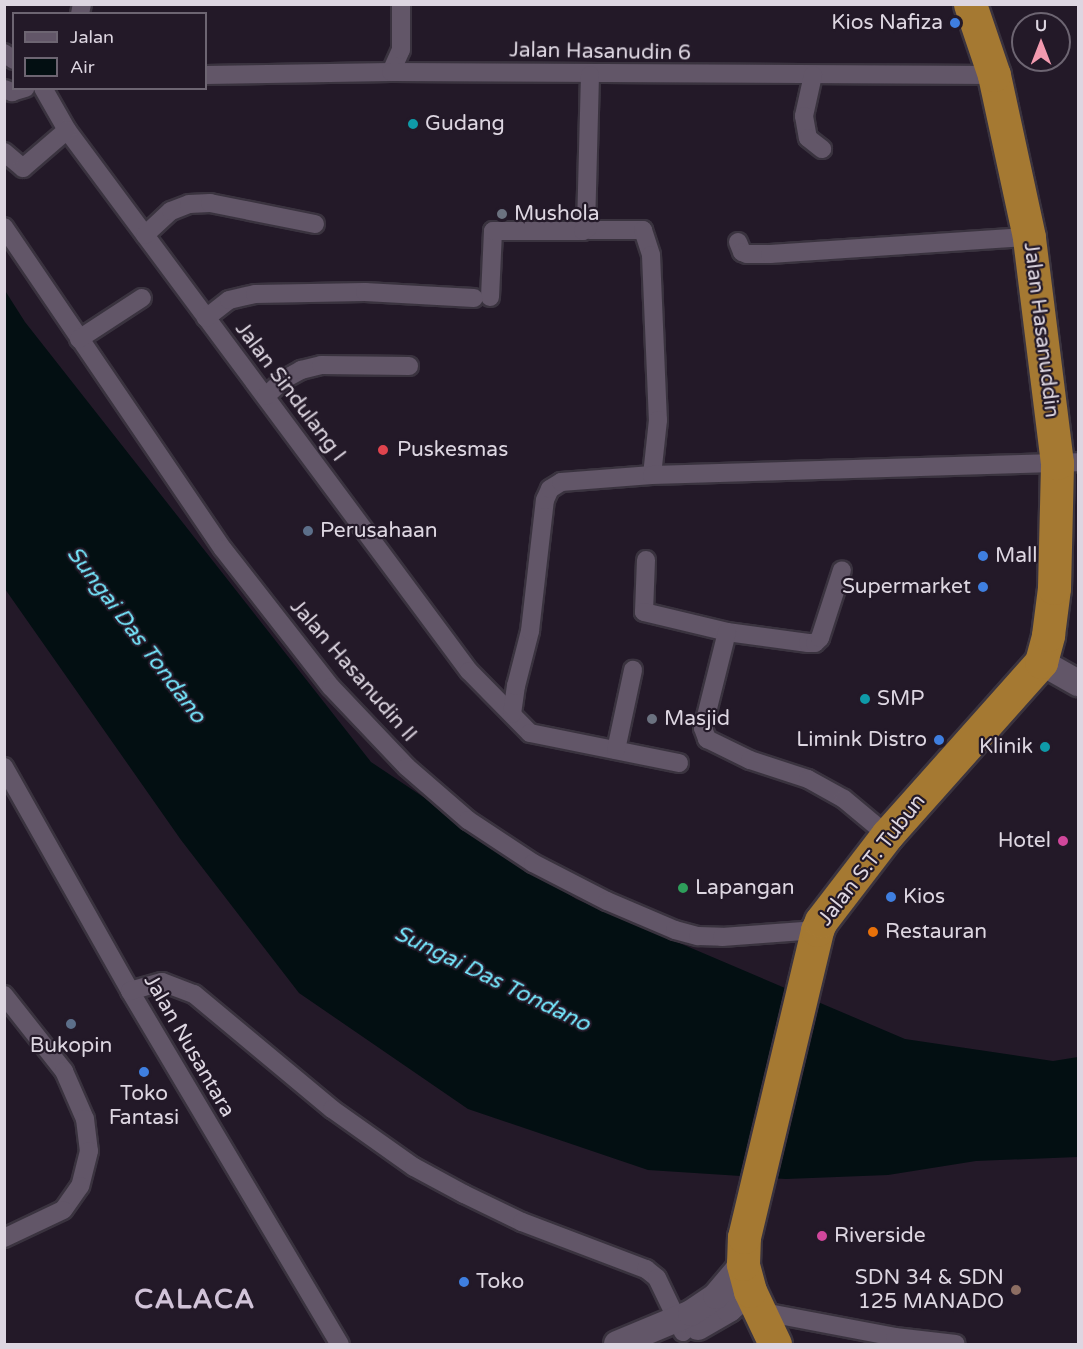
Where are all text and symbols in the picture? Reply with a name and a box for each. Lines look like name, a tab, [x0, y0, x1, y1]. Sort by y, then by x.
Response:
place label: Kios Nafiza	[831, 10, 943, 36]
legend	[12, 12, 207, 90]
north arrow	[1011, 12, 1071, 72]
marker: Kios Nafiza	[948, 16, 962, 30]
text: U	[1035, 16, 1047, 36]
text: Jalan	[70, 26, 114, 48]
street label: Jalan Hasanudin 6	[509, 38, 691, 66]
text: Air	[70, 56, 95, 78]
place label: Gudang	[425, 111, 505, 137]
marker: Gudang	[406, 117, 420, 131]
place label: Mushola	[514, 201, 599, 227]
marker: Mushola	[495, 207, 509, 221]
street label: Jalan Hasanuddin	[1018, 241, 1064, 419]
street label: Jalan Sindulang I	[229, 317, 351, 467]
place label: Puskesmas	[397, 437, 508, 463]
marker: Puskesmas	[374, 441, 392, 459]
place label: Perusahaan	[320, 518, 438, 544]
marker: Perusahaan	[301, 524, 315, 538]
water label: Sungai Das Tondano	[61, 541, 211, 729]
place label: Mall	[995, 543, 1038, 569]
marker: Mall	[976, 549, 990, 563]
place label: Supermarket	[842, 574, 971, 600]
marker: Supermarket	[976, 580, 990, 594]
street label: Jalan Hasanudin II	[284, 595, 422, 747]
place label: SMP	[877, 686, 924, 712]
marker: SMP	[858, 692, 872, 706]
place label: Masjid	[664, 706, 730, 732]
marker: Masjid	[645, 712, 659, 726]
place label: Limink Distro	[796, 727, 927, 753]
marker: Limink Distro	[932, 733, 946, 747]
place label: Klinik	[979, 734, 1033, 760]
marker: Klinik	[1038, 740, 1052, 754]
street label: Jalan S.T. Tubun	[813, 789, 931, 931]
place label: Hotel	[998, 828, 1051, 854]
marker: Hotel	[1056, 834, 1070, 848]
place label: Lapangan	[695, 875, 795, 901]
marker: Lapangan	[676, 881, 690, 895]
place label: Kios	[903, 884, 945, 910]
marker: Kios	[884, 890, 898, 904]
place label: Restauran	[885, 919, 987, 945]
water label: Sungai Das Tondano	[390, 920, 594, 1038]
marker: Restauran	[866, 925, 880, 939]
street label: Jalan Nusantara	[138, 970, 240, 1122]
marker: Bukopin	[64, 1017, 78, 1031]
place label: Bukopin	[30, 1033, 112, 1059]
marker: Toko Fantasi	[137, 1065, 151, 1079]
place label: Toko Fantasi	[109, 1081, 179, 1131]
place label: Riverside	[834, 1223, 926, 1249]
marker: Riverside	[815, 1229, 829, 1243]
place label: SDN 34 & SDN 125 MANADO	[855, 1265, 1004, 1315]
place label: Toko	[476, 1269, 524, 1295]
marker: Toko	[457, 1275, 471, 1289]
marker: SDN 34 & SDN 125 MANADO	[1009, 1283, 1023, 1297]
district label: CALACA	[134, 1284, 256, 1316]

